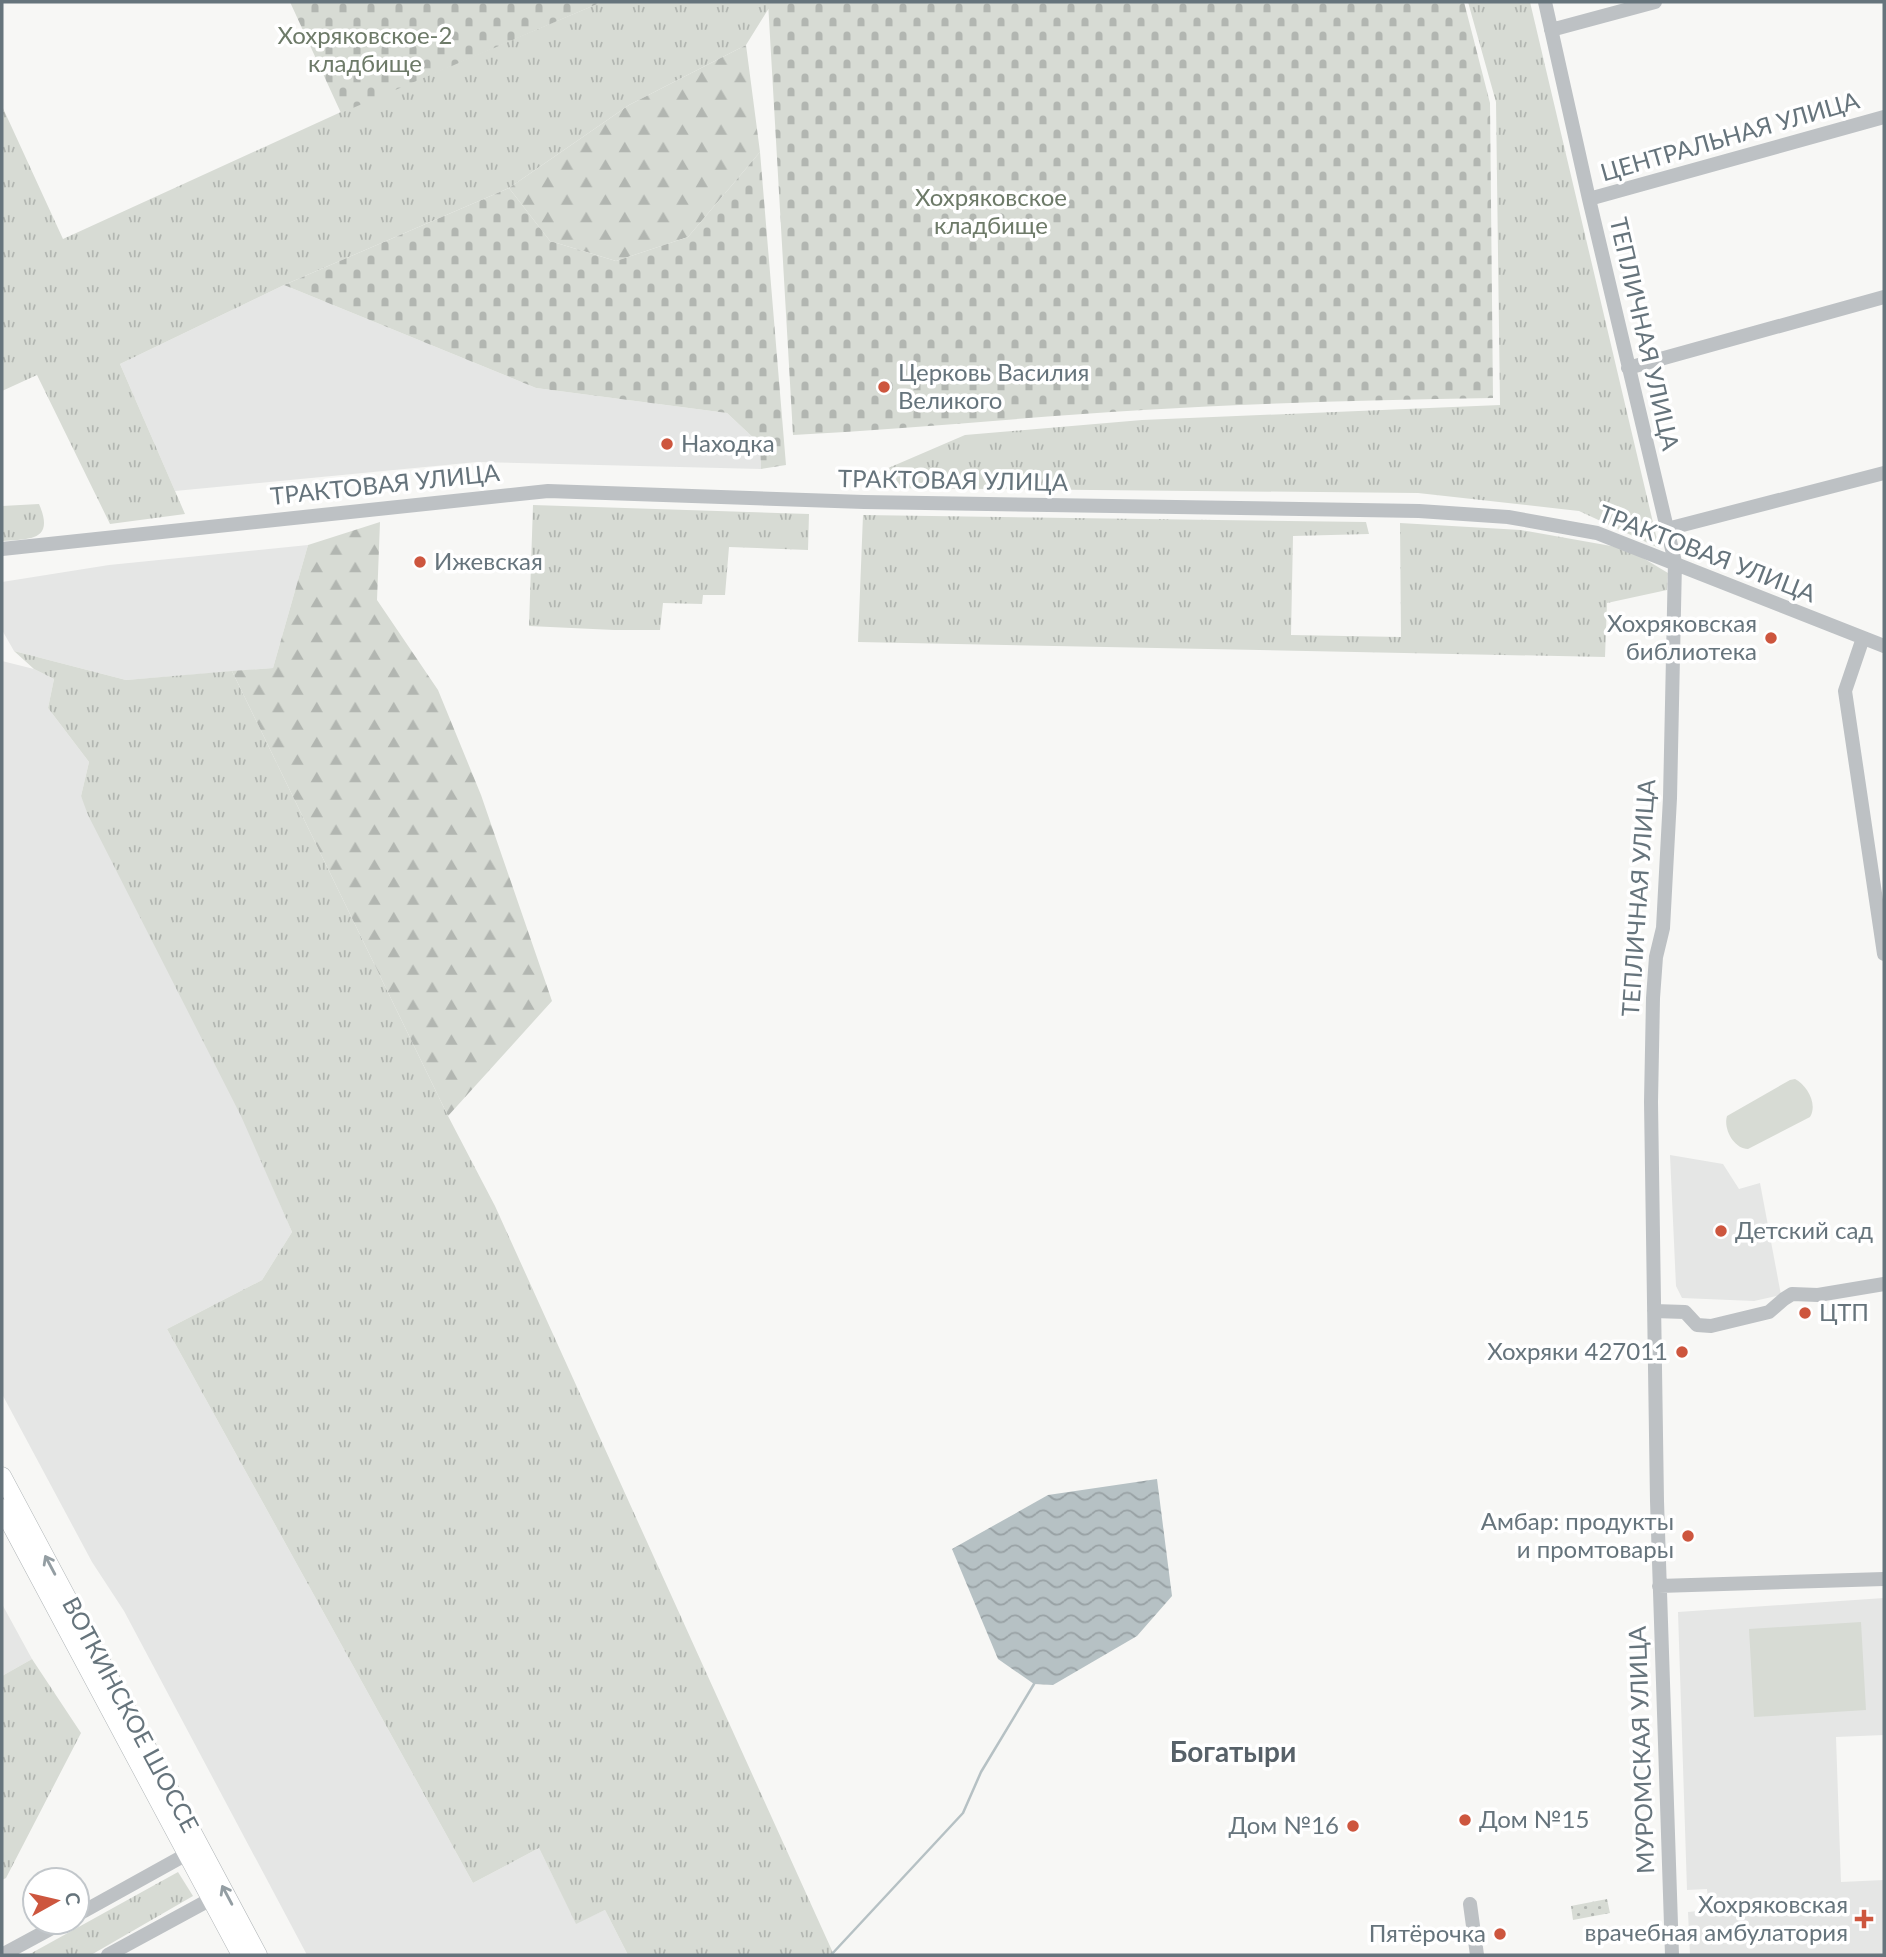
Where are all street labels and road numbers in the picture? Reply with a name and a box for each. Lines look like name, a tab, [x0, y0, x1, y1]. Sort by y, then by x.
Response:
street label: ЦЕНТРАЛЬНАЯ УЛИЦА	[1597, 85, 1863, 186]
street label: ТЕПЛИЧНАЯ УЛИЦА	[1605, 214, 1687, 454]
street label: ТРАКТОВАЯ УЛИЦА	[269, 457, 502, 510]
street label: ТРАКТОВАЯ УЛИЦА	[838, 463, 1069, 496]
street label: ТРАКТОВАЯ УЛИЦА	[1595, 498, 1821, 608]
street label: ТЕПЛИЧНАЯ УЛИЦА	[1615, 777, 1660, 1018]
street label: ВОТКИНСКОЕ ШОССЕ	[57, 1592, 206, 1837]
street label: МУРОМСКАЯ УЛИЦА	[1622, 1625, 1659, 1874]

